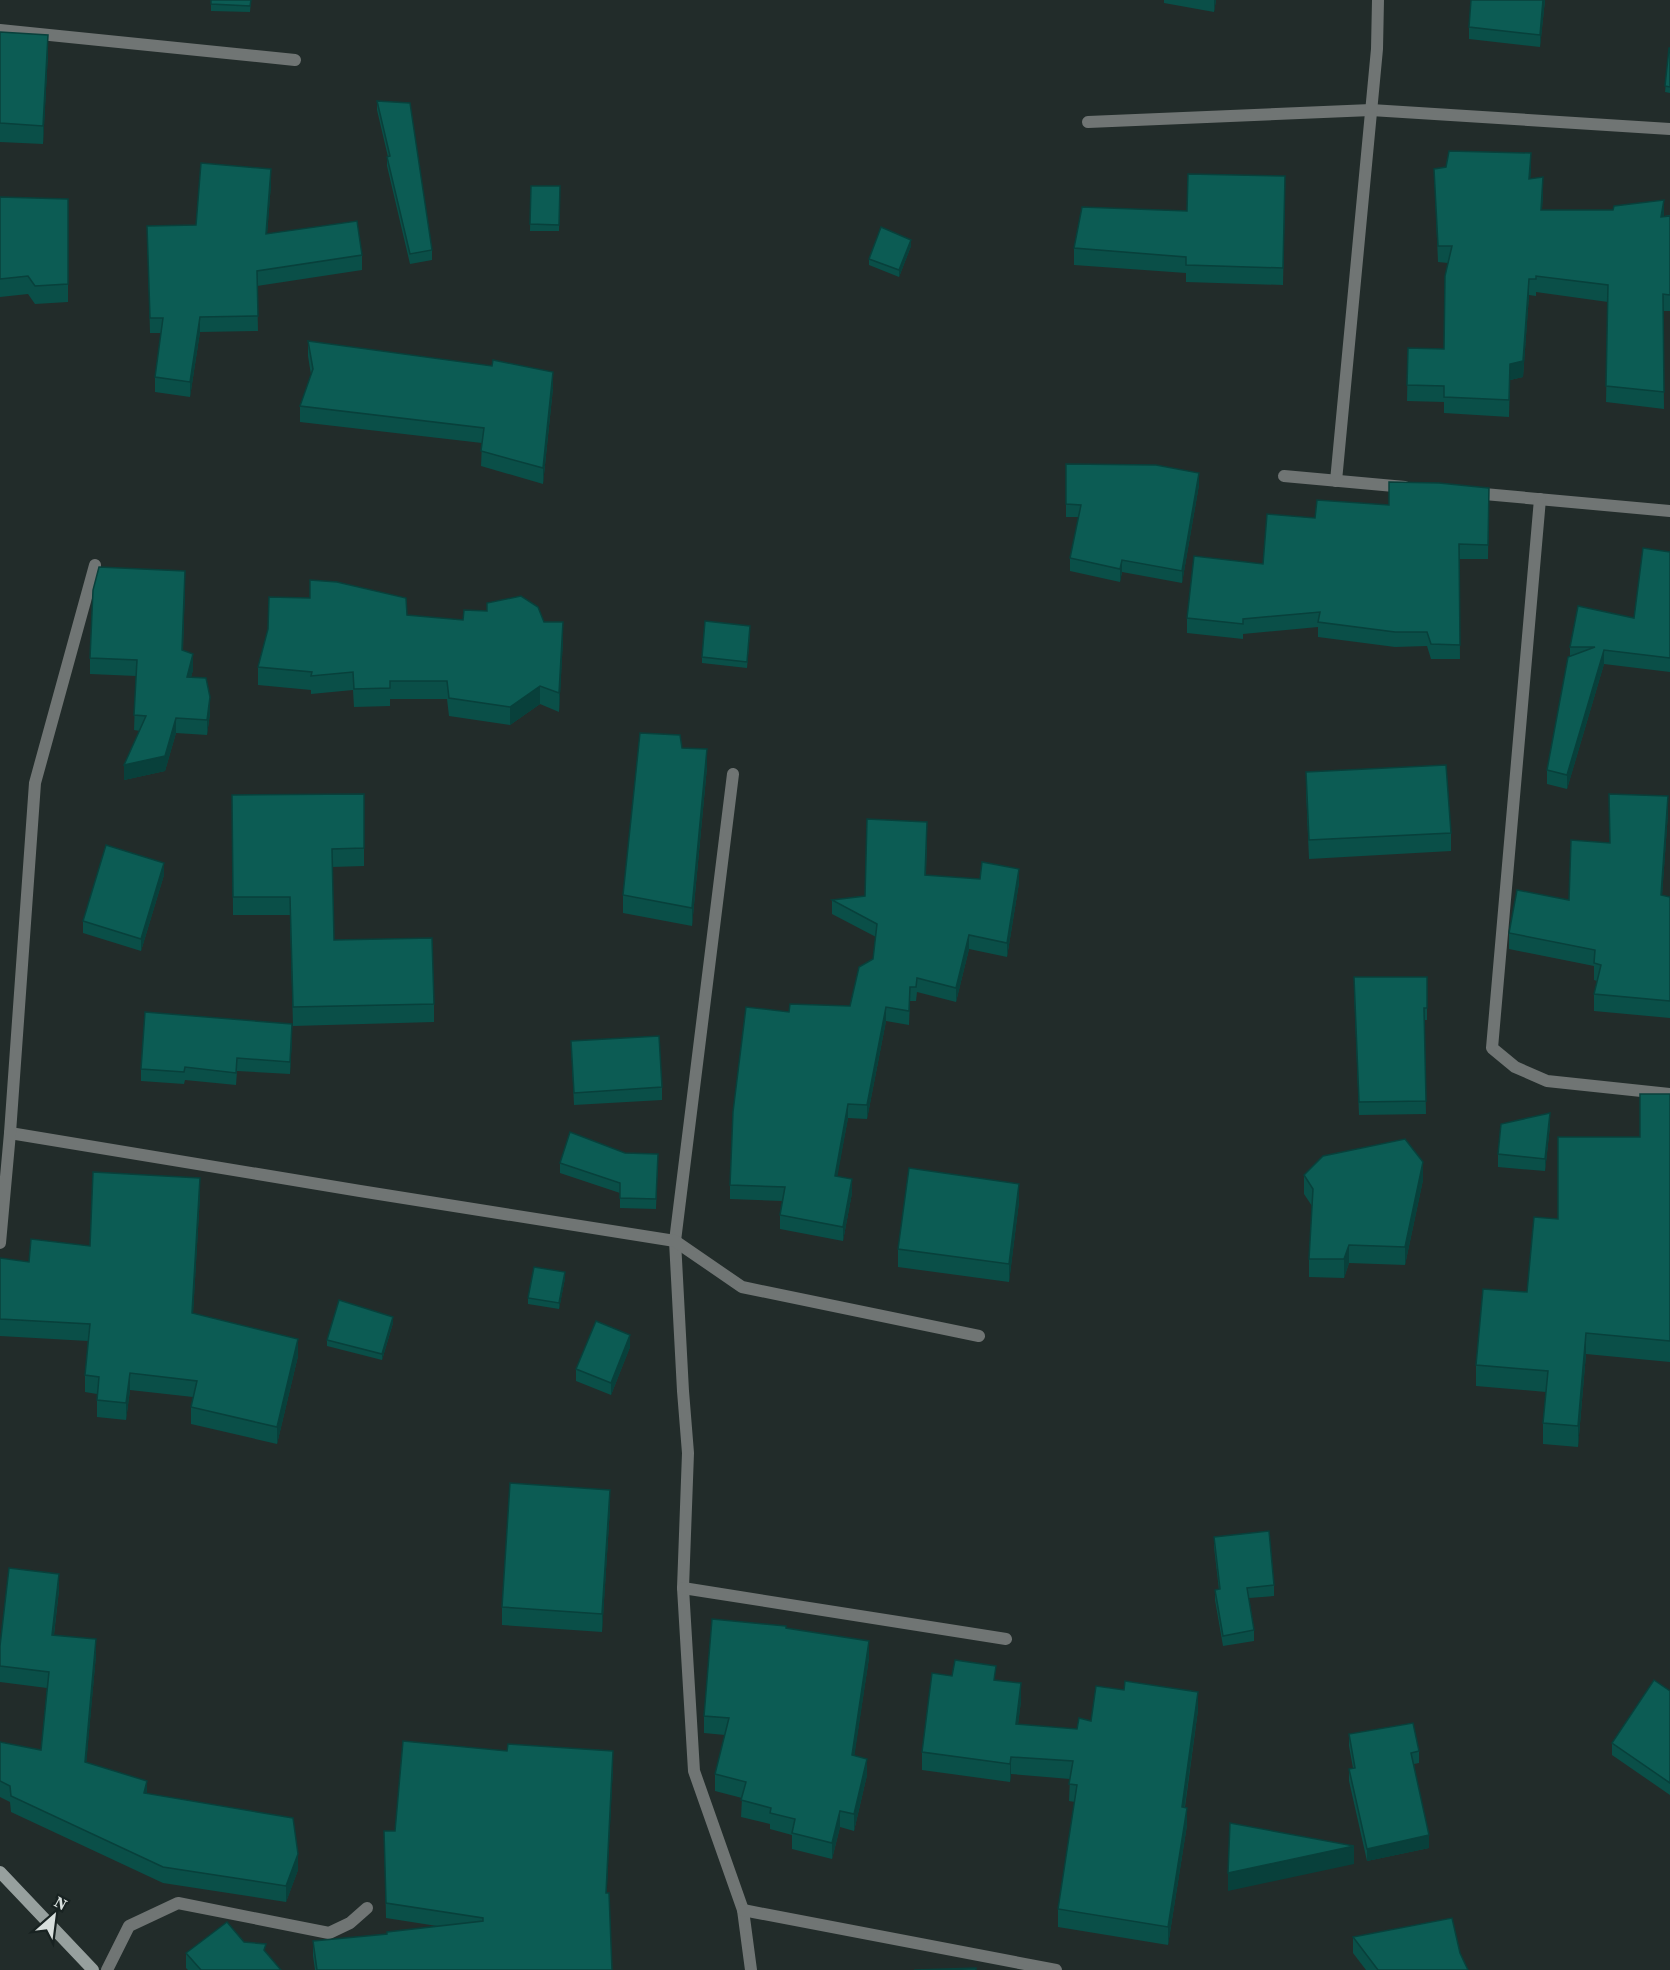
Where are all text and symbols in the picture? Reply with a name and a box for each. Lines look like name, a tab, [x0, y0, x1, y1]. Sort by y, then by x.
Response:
north arrow	[24, 1886, 84, 1946]
text: N	[51, 1890, 72, 1915]

